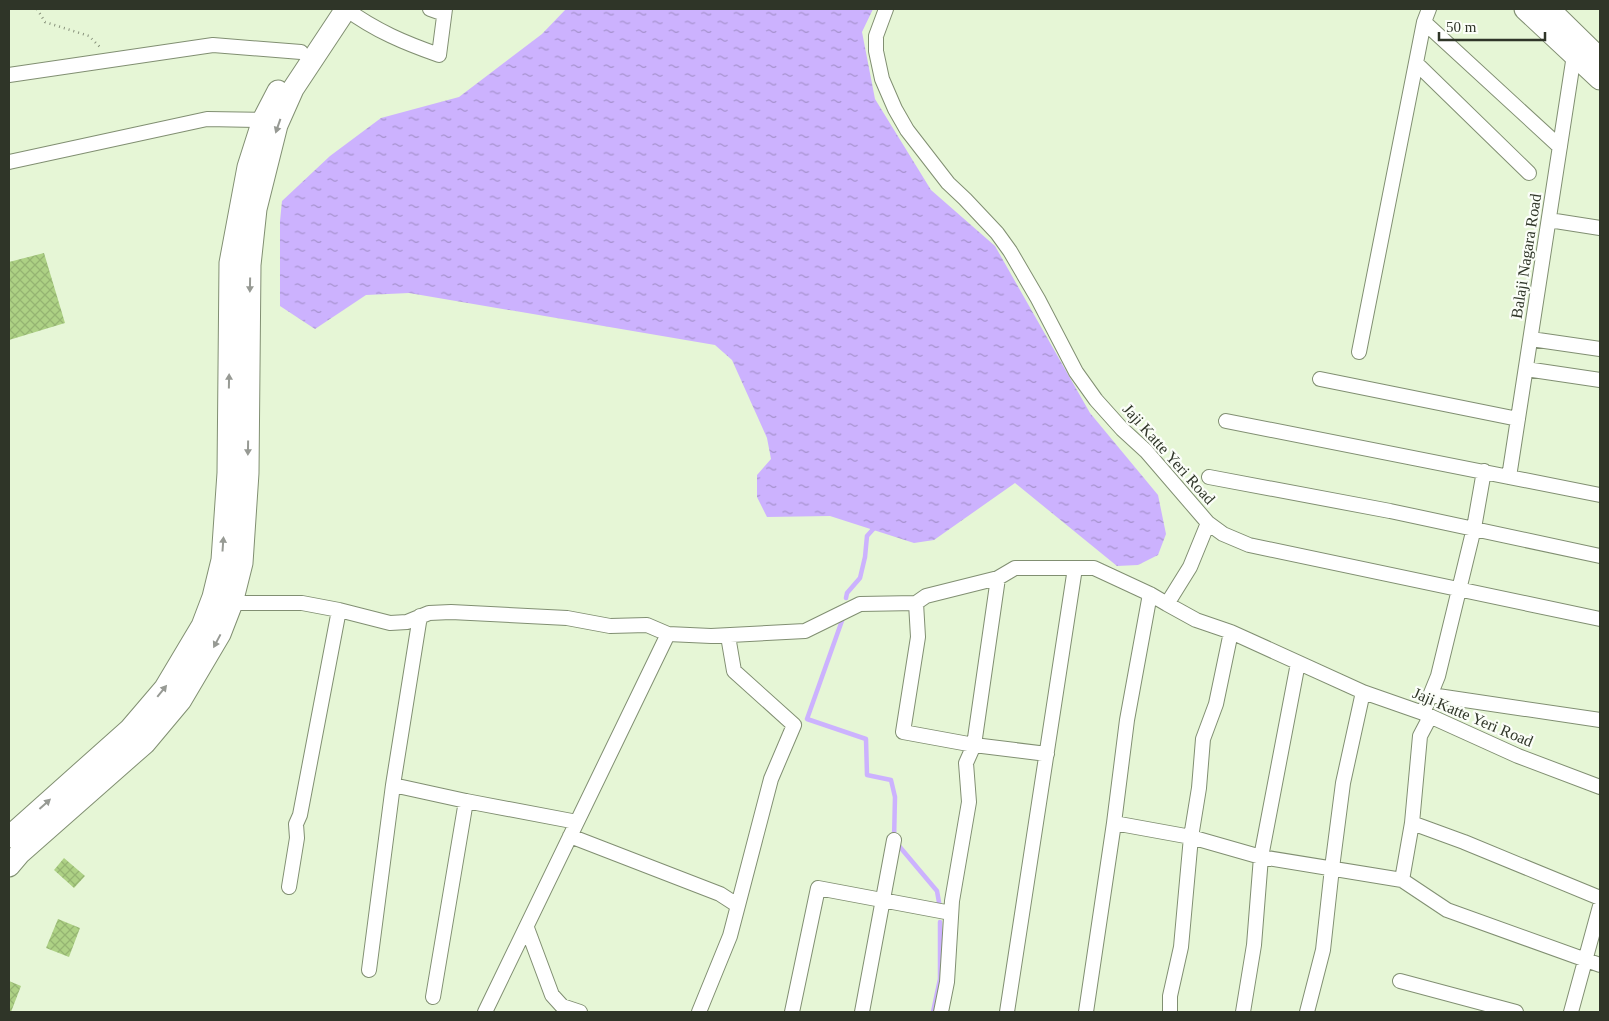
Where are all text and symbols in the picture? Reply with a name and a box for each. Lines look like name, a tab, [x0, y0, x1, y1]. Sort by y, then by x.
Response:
scale bar	[1439, 10, 1545, 42]
text: 50 m	[1446, 19, 1477, 35]
one-way arrow	[273, 118, 281, 133]
street label: Balaji Nagara Road	[1508, 192, 1545, 320]
one-way arrow	[246, 277, 254, 293]
one-way arrow	[225, 373, 233, 389]
street label: Jaji Katte Yeri Road	[1119, 400, 1218, 508]
one-way arrow	[244, 440, 252, 456]
one-way arrow	[219, 535, 227, 551]
one-way arrow	[213, 633, 221, 648]
street label: Jaji Katte Yeri Road	[1410, 684, 1536, 751]
one-way arrow	[156, 685, 167, 698]
one-way arrow	[39, 798, 51, 810]

